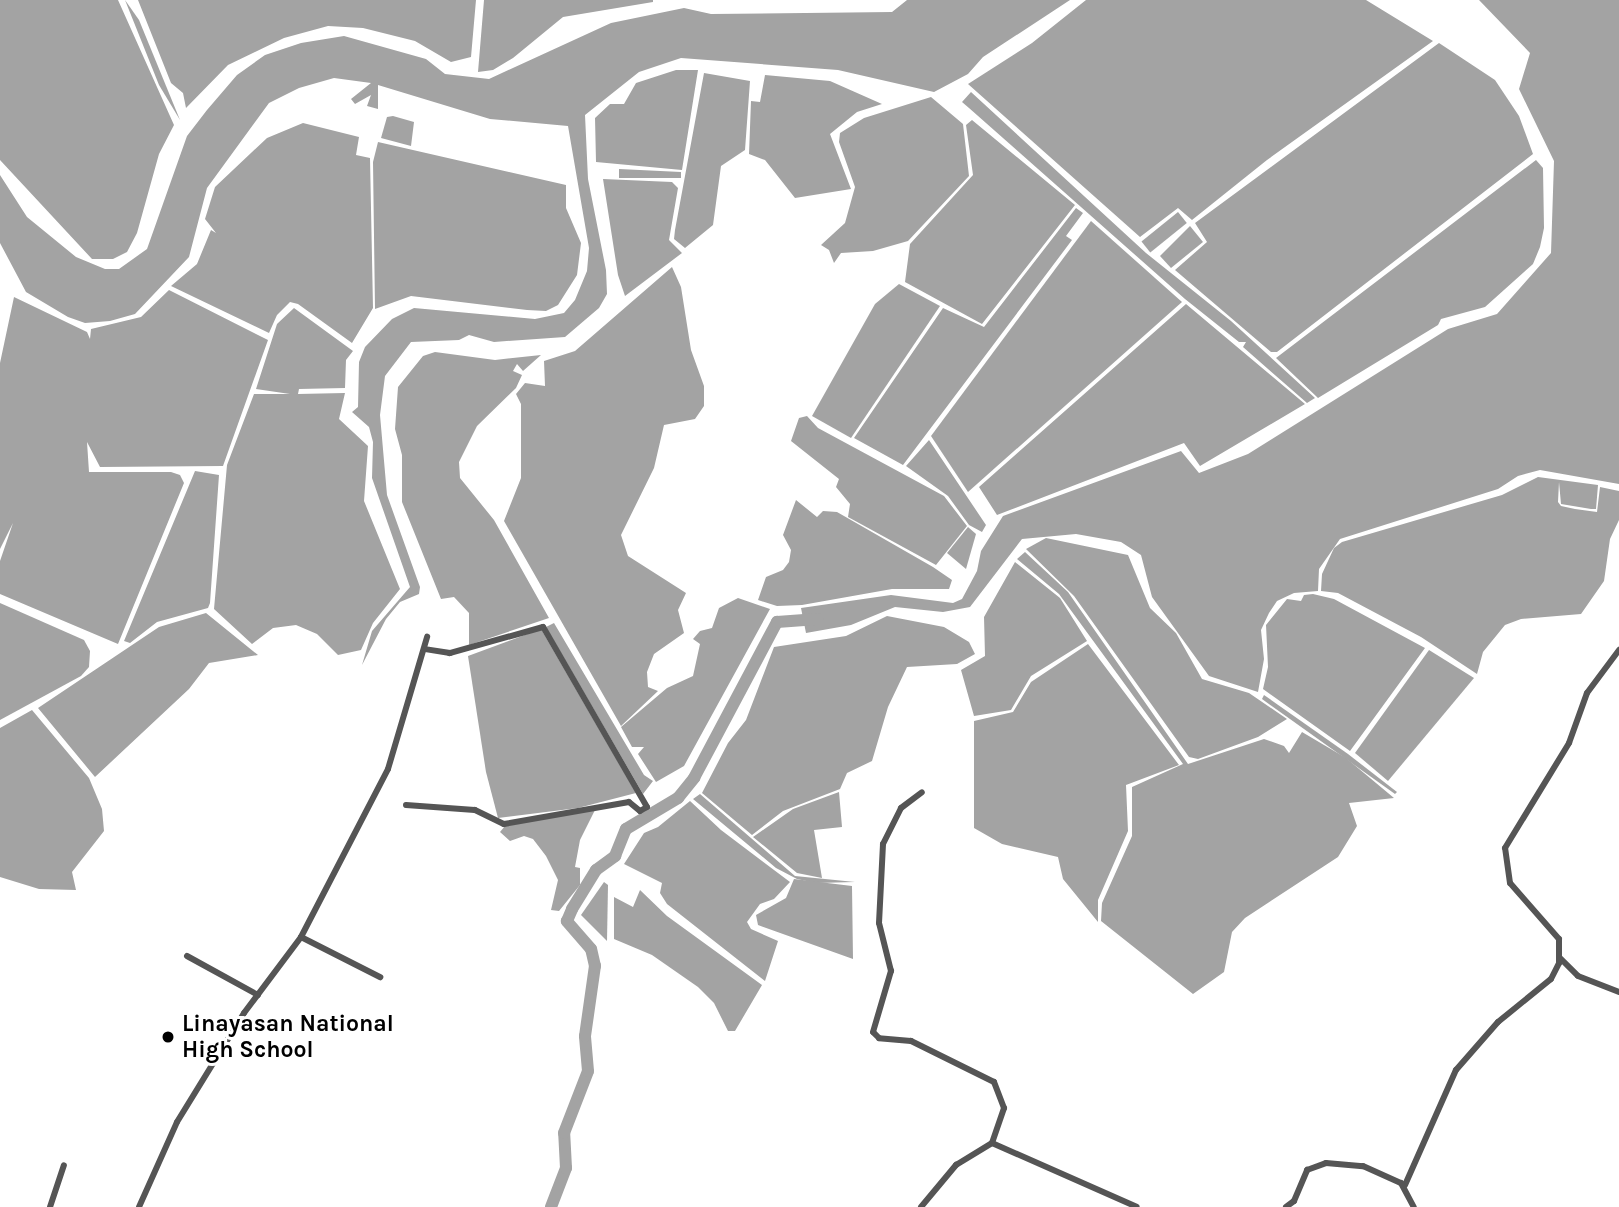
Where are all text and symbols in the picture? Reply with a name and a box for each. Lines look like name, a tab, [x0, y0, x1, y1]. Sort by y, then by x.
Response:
place label: Linayasan National High School	[182, 1010, 394, 1064]
marker: Linayasan National High School	[160, 1029, 176, 1045]

